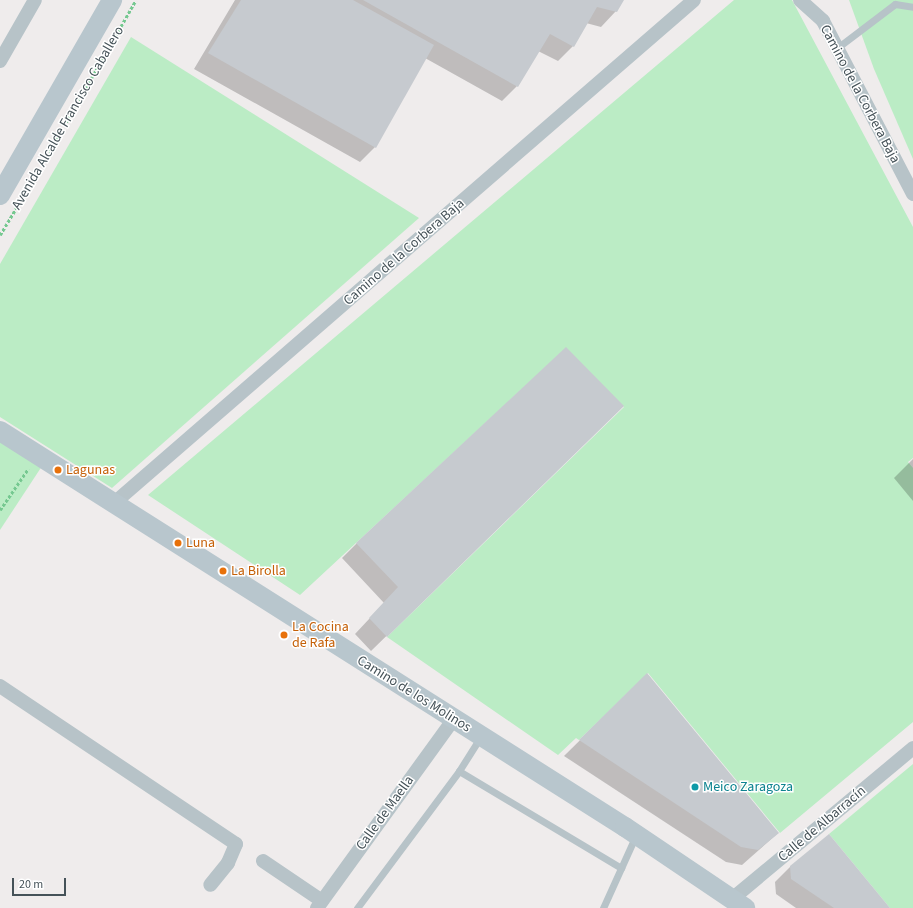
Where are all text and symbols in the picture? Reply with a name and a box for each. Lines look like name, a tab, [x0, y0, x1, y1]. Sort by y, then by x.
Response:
street label: Camino de la Corbera Baja	[816, 22, 904, 166]
street label: Avenida Alcalde Francisco Caballero	[8, 23, 128, 213]
street label: Camino de la Corbera Baja	[340, 195, 468, 309]
place label: Lagunas	[66, 462, 115, 478]
marker: Lagunas	[53, 465, 63, 475]
place label: Luna	[186, 535, 215, 551]
marker: Luna	[173, 538, 183, 548]
place label: La Birolla	[231, 563, 286, 579]
marker: La Birolla	[218, 566, 228, 576]
place label: La Cocina de Rafa	[292, 619, 349, 652]
marker: La Cocina de Rafa	[279, 630, 289, 640]
street label: Camino de los Molinos	[354, 652, 474, 736]
street label: Calle de Maella	[352, 773, 418, 853]
place label: Meico Zaragoza	[703, 779, 793, 795]
marker: Meico Zaragoza	[690, 782, 700, 792]
street label: Calle de Albarracín	[775, 782, 869, 866]
scale bar	[14, 870, 68, 896]
text: 20 m	[19, 876, 43, 893]

